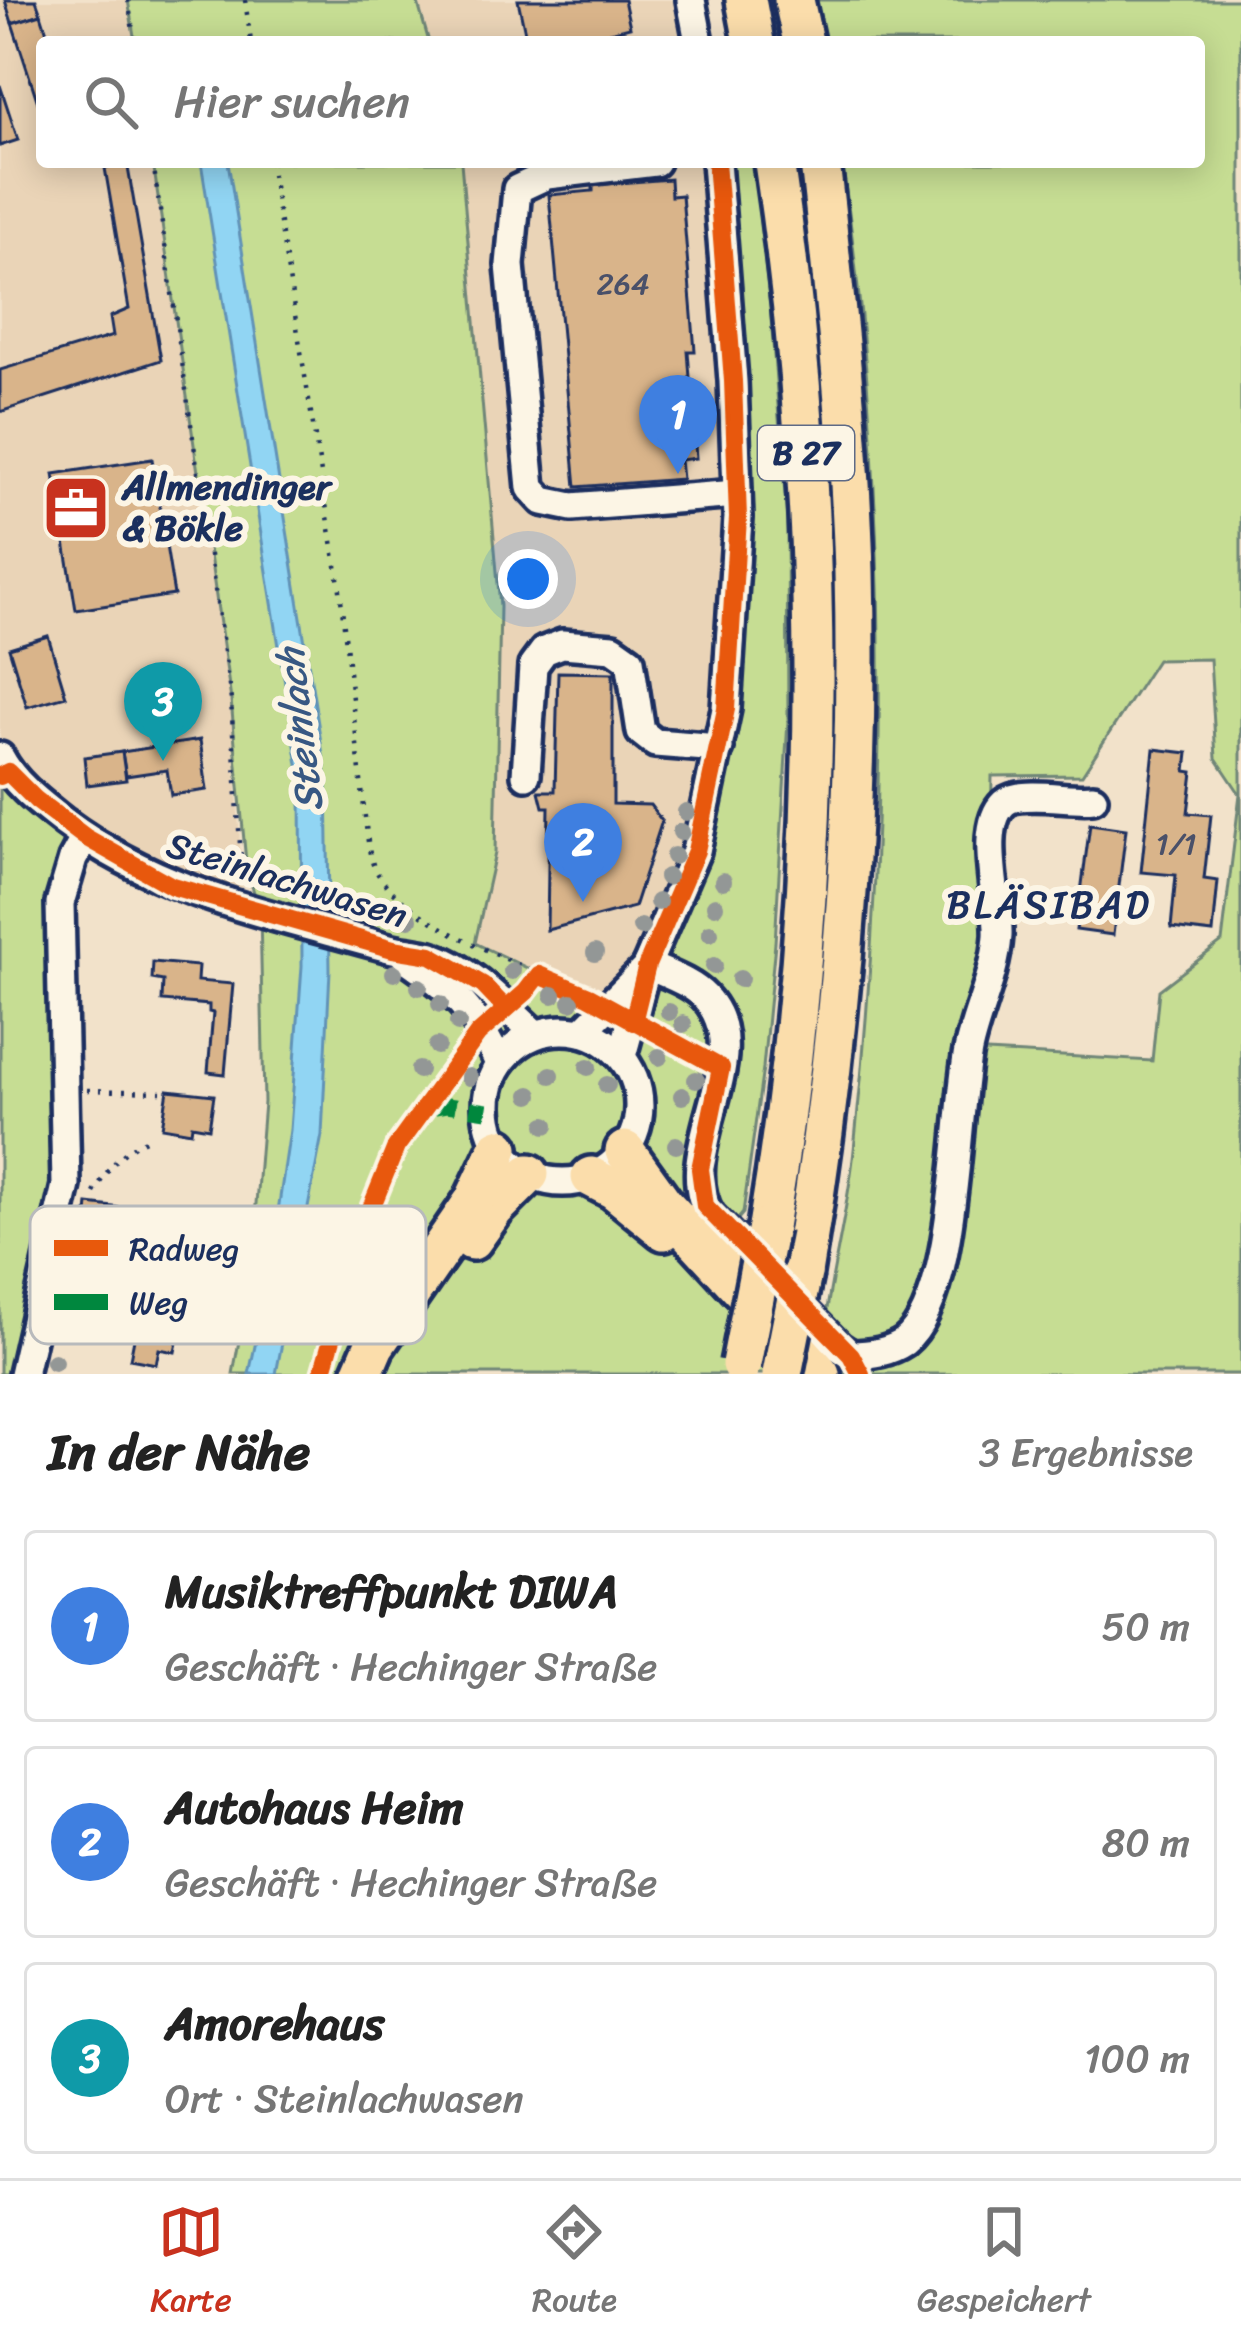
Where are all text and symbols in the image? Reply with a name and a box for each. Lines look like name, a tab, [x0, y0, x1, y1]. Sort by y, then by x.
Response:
search box	[36, 36, 1205, 168]
text: Hier suchen	[174, 62, 410, 142]
icon: search	[78, 69, 144, 135]
house number: 264	[596, 257, 650, 311]
pin: 1	[639, 375, 717, 474]
road number: B 27	[758, 426, 854, 480]
place label: Allmendinger & Bökle	[120, 455, 334, 560]
office icon: Allmendinger & Bökle	[41, 473, 111, 543]
your location	[498, 549, 558, 609]
water label: Steinlach	[254, 641, 343, 816]
pin: 3	[124, 662, 202, 761]
pin: 2	[544, 803, 622, 902]
street label: Steinlachwasen	[159, 813, 415, 947]
house number: 1/1	[1156, 817, 1196, 871]
district label: BLÄSIBAD	[946, 870, 1152, 939]
legend	[30, 1206, 426, 1344]
text: Radweg	[129, 1220, 239, 1278]
text: Weg	[129, 1274, 188, 1332]
text: In der Nähe	[48, 1407, 310, 1497]
text: 3 Ergebnisse	[979, 1418, 1193, 1487]
text: Musiktreffpunkt DIWA	[165, 1552, 618, 1632]
text: 1	[82, 1592, 98, 1661]
text: 50 m	[1101, 1592, 1190, 1661]
text: Geschäft · Hechinger Straße	[165, 1632, 657, 1701]
text: Autohaus Heim	[165, 1768, 464, 1848]
text: 2	[79, 1808, 101, 1877]
text: 80 m	[1102, 1808, 1190, 1877]
text: Geschäft · Hechinger Straße	[165, 1848, 657, 1917]
text: Amorehaus	[165, 1984, 385, 2064]
text: 3	[79, 2024, 101, 2093]
text: 100 m	[1084, 2024, 1190, 2093]
text: Ort · Steinlachwasen	[165, 2064, 524, 2133]
tab: Karte	[150, 2199, 232, 2329]
tab: Route	[532, 2199, 617, 2329]
tab: Gespeichert	[917, 2199, 1091, 2329]

